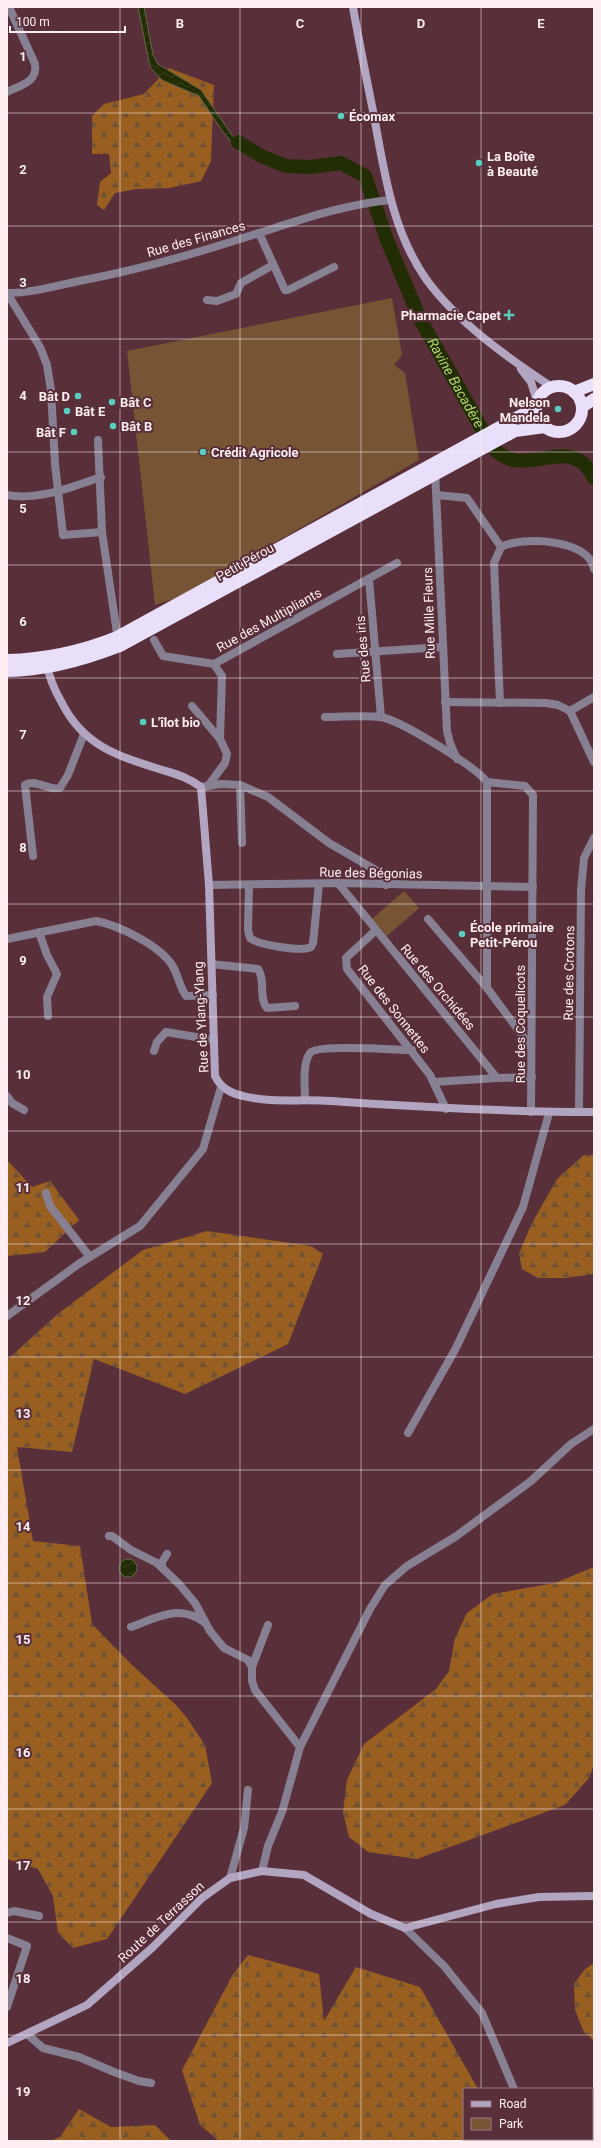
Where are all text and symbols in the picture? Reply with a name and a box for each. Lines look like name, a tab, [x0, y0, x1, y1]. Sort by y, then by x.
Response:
scale bar	[10, 8, 125, 34]
text: 100 m	[16, 15, 50, 29]
text: B	[176, 16, 184, 31]
text: C	[296, 16, 305, 31]
text: D	[417, 16, 425, 31]
text: E	[537, 16, 545, 31]
text: 1	[19, 49, 27, 64]
place label: Écomax	[349, 109, 396, 124]
marker: Écomax	[336, 111, 346, 121]
place label: La Boîte à Beauté	[487, 149, 538, 179]
marker: La Boîte à Beauté	[474, 158, 484, 168]
text: 2	[19, 162, 27, 177]
street label: Rue des Finances	[145, 218, 247, 260]
text: 3	[19, 275, 27, 290]
place label: Pharmacie Capet	[401, 308, 502, 323]
marker: Pharmacie Capet	[504, 310, 514, 320]
water label: Ravine Bacadère	[424, 335, 488, 431]
text: 4	[19, 388, 27, 403]
place label: Bât D	[39, 389, 70, 404]
marker: Bât D	[73, 391, 83, 401]
place label: Bât C	[120, 395, 152, 410]
place label: Nelson Mandela	[500, 395, 550, 425]
marker: Bât C	[107, 397, 117, 407]
place label: Bât E	[75, 404, 106, 419]
marker: Nelson Mandela	[553, 404, 563, 414]
marker: Bât E	[62, 406, 72, 416]
place label: Bât B	[121, 419, 152, 434]
marker: Bât B	[108, 421, 118, 431]
place label: Bât F	[36, 425, 66, 440]
marker: Bât F	[69, 427, 79, 437]
place label: Crédit Agricole	[211, 445, 299, 460]
marker: Crédit Agricole	[198, 447, 208, 457]
text: 5	[19, 501, 27, 516]
street label: Petit Pérou	[213, 540, 277, 584]
street label: Rue Mille Fleurs	[420, 567, 438, 659]
street label: Rue des Multipliants	[214, 585, 324, 655]
text: 6	[19, 614, 27, 629]
street label: Rue des iris	[353, 615, 373, 683]
place label: L'îlot bio	[151, 715, 200, 730]
marker: L'îlot bio	[138, 717, 148, 727]
text: 7	[19, 727, 27, 742]
text: 8	[19, 840, 27, 855]
street label: Rue des Bégonias	[319, 865, 423, 881]
place label: École primaire Petit-Pérou	[470, 920, 554, 950]
street label: Rue des Crotons	[561, 925, 577, 1021]
marker: École primaire Petit-Pérou	[457, 929, 467, 939]
street label: Rue des Orchidées	[398, 941, 479, 1033]
text: 9	[19, 953, 27, 968]
street label: Rue de Ylang-Ylang	[191, 961, 211, 1073]
street label: Rue des Sonnettes	[355, 962, 433, 1056]
street label: Rue des Coquelicots	[513, 965, 528, 1083]
text: 10	[16, 1067, 30, 1082]
text: 11	[16, 1180, 30, 1195]
text: 12	[16, 1293, 30, 1308]
text: 13	[16, 1406, 30, 1421]
text: 14	[16, 1519, 31, 1534]
text: 15	[16, 1632, 30, 1647]
text: 16	[16, 1745, 31, 1760]
text: 17	[16, 1858, 30, 1873]
street label: Route de Terrasson	[115, 1878, 207, 1966]
text: 18	[16, 1971, 30, 1986]
text: 19	[16, 2084, 30, 2099]
legend	[463, 2088, 593, 2140]
text: Road	[499, 2097, 527, 2111]
text: Park	[499, 2117, 524, 2131]

